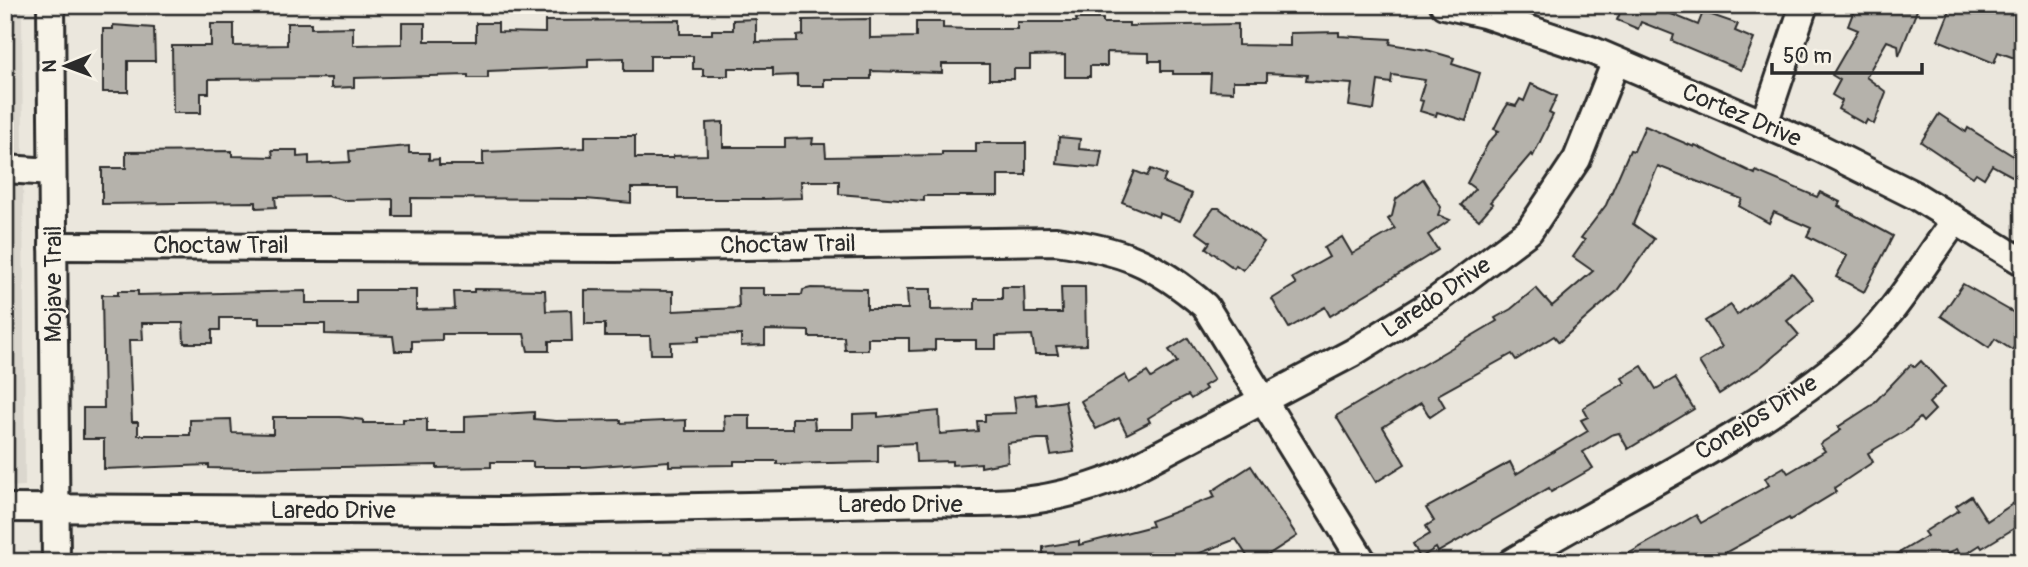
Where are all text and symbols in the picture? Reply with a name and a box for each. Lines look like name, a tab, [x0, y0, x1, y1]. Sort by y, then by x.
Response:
north arrow	[32, 32, 102, 102]
scale bar	[1772, 32, 1923, 76]
text: 50 m	[1783, 43, 1832, 70]
text: N	[38, 60, 62, 73]
street label: Cortez Drive	[1678, 77, 1806, 154]
street label: Mojave Trail	[39, 226, 68, 343]
street label: Choctaw Trail	[720, 229, 856, 260]
street label: Choctaw Trail	[153, 231, 289, 260]
street label: Laredo Drive	[1376, 250, 1496, 344]
street label: Conejos Drive	[1690, 368, 1823, 466]
street label: Laredo Drive	[837, 490, 963, 519]
street label: Laredo Drive	[270, 496, 396, 525]

